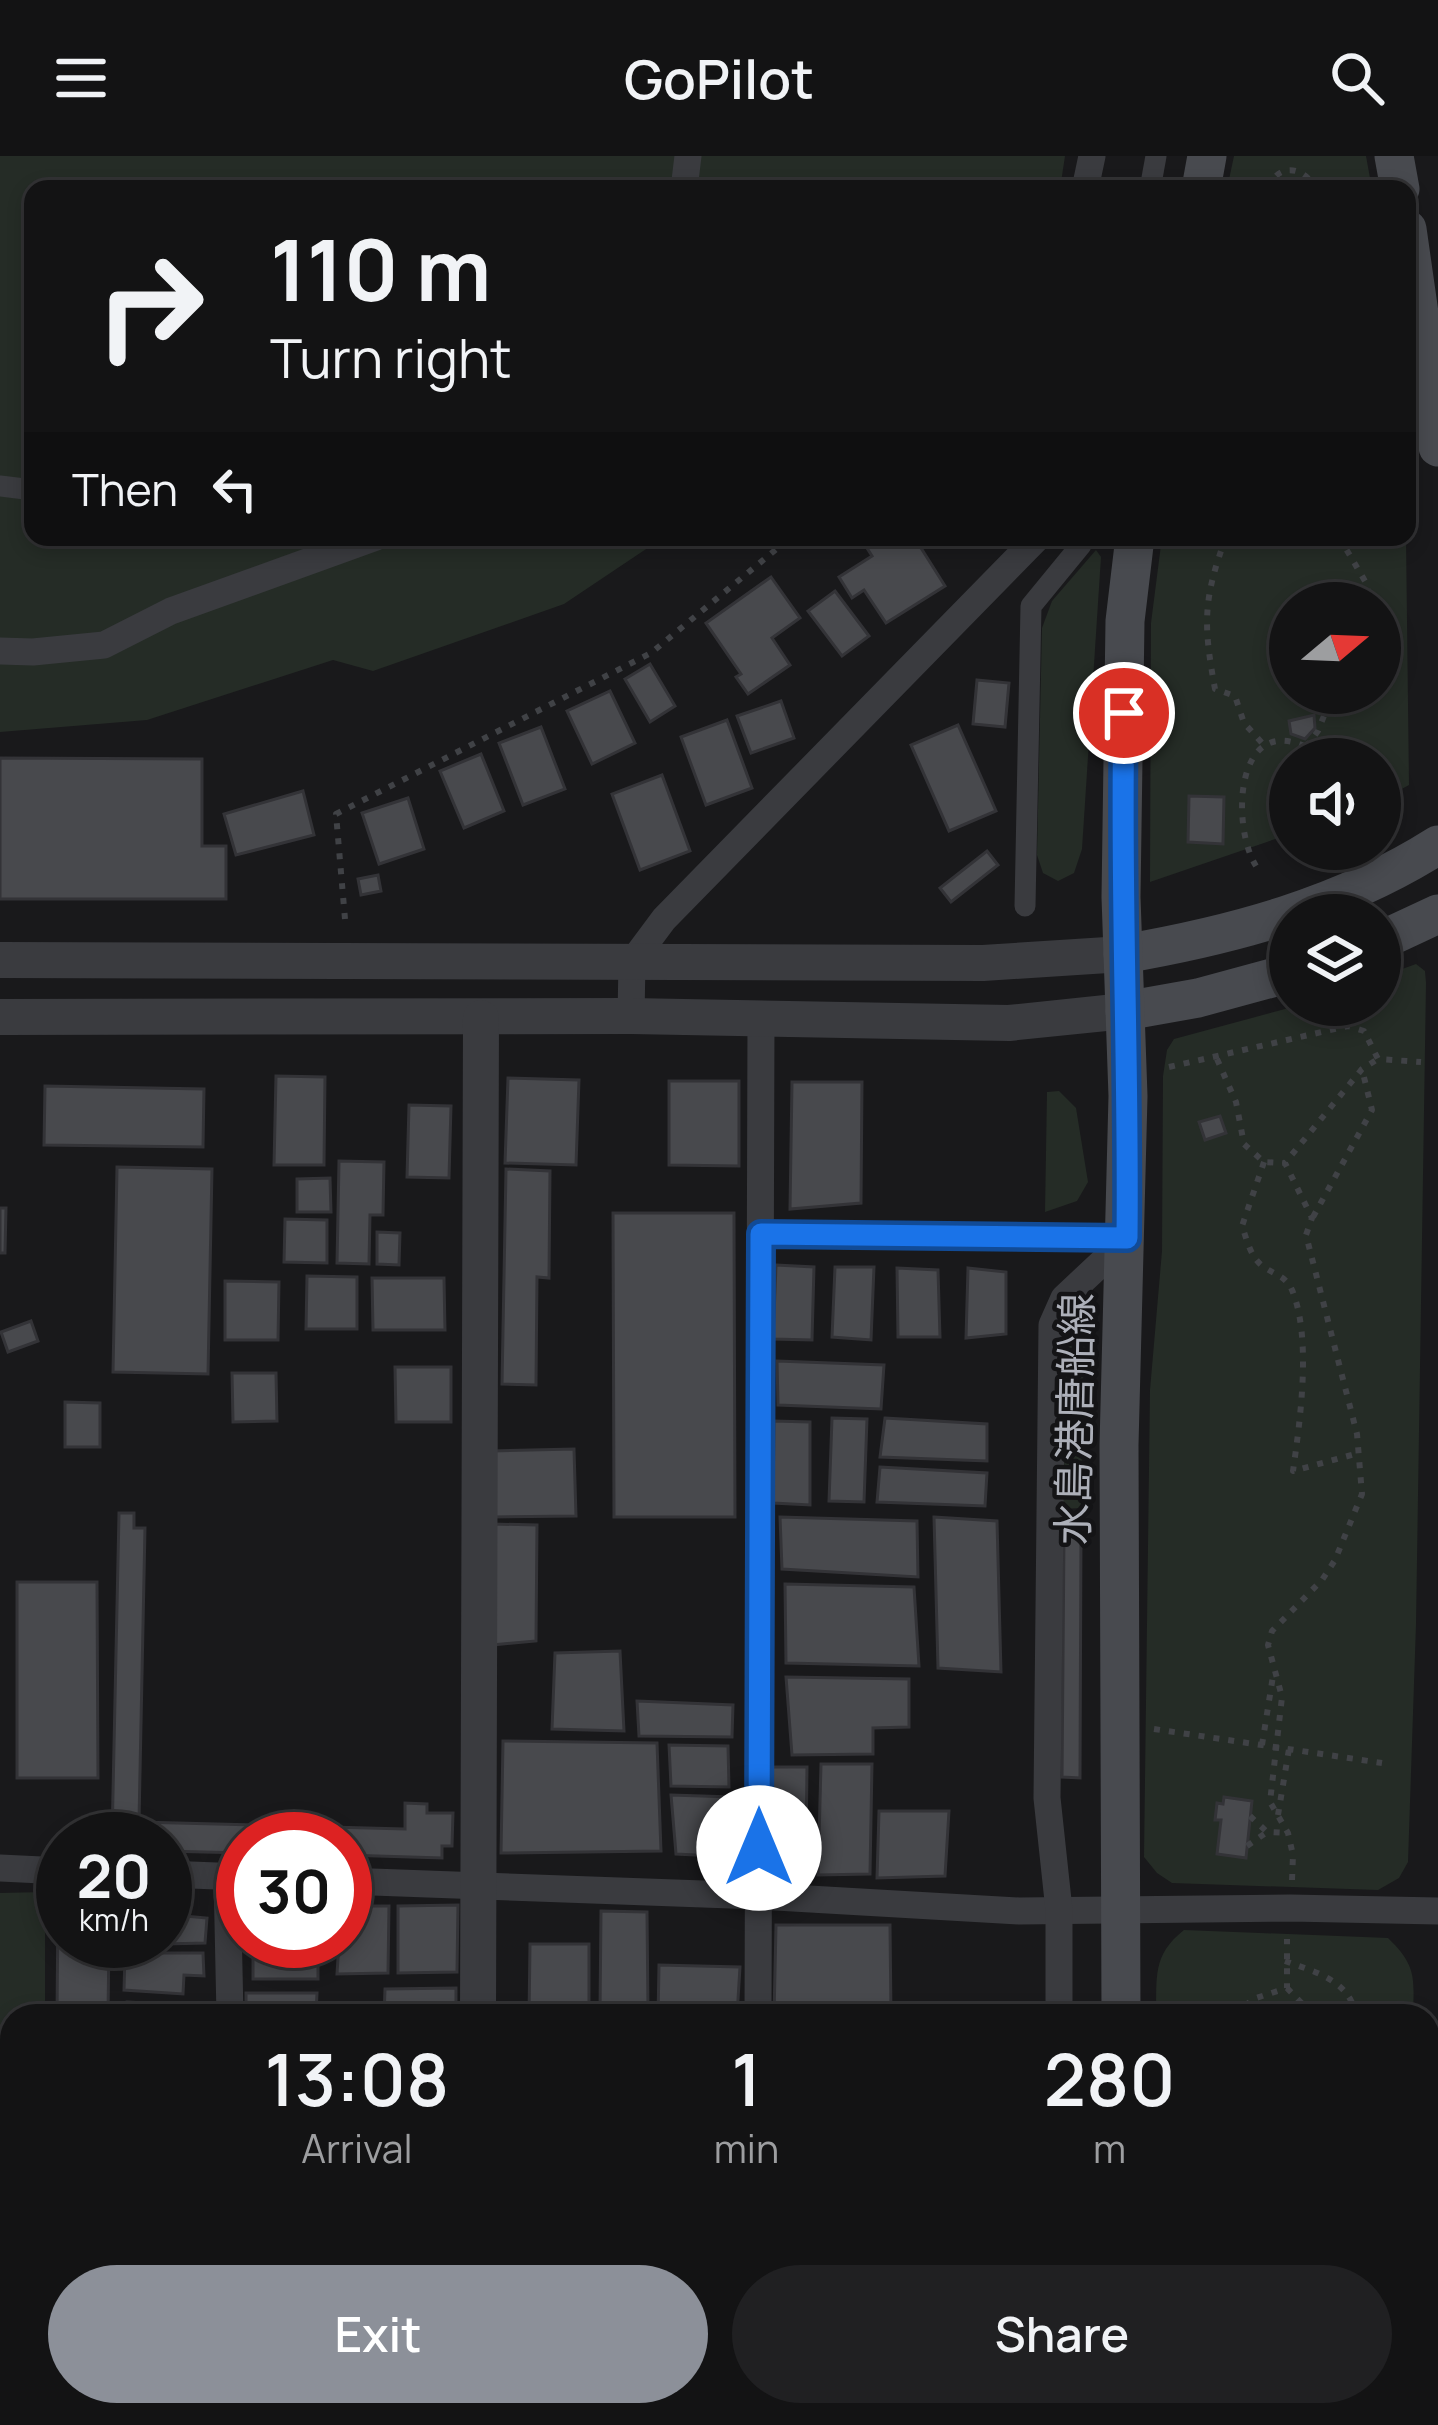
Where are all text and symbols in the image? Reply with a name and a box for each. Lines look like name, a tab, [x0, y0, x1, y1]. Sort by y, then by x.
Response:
text: GoPilot	[624, 41, 814, 115]
icon: menu	[48, 45, 114, 111]
icon: search	[1324, 45, 1390, 111]
text: 110 m	[270, 211, 491, 326]
icon: right	[72, 228, 228, 384]
text: Turn right	[270, 320, 512, 394]
icon: left	[202, 456, 268, 522]
text: Then	[72, 458, 178, 520]
north arrow	[1269, 582, 1401, 714]
map controls	[1269, 582, 1401, 1026]
pin	[1073, 662, 1175, 764]
icon: arrive	[1091, 680, 1157, 746]
button: sound	[1269, 738, 1401, 870]
button: layers	[1269, 894, 1401, 1026]
street label: 水島港唐船線	[1043, 1292, 1105, 1545]
position arrow	[696, 1785, 822, 1911]
speed limit sign: 30	[216, 1812, 372, 1968]
text: 20	[76, 1834, 152, 1916]
text: km/h	[79, 1899, 149, 1940]
text: 13:08	[265, 2029, 449, 2128]
text: 1	[731, 2029, 762, 2128]
text: 280	[1044, 2029, 1175, 2128]
text: Arrival	[301, 2121, 413, 2175]
text: min	[714, 2121, 779, 2175]
text: m	[1093, 2121, 1126, 2175]
button: Exit	[48, 2265, 708, 2403]
button: Share	[732, 2265, 1392, 2403]

